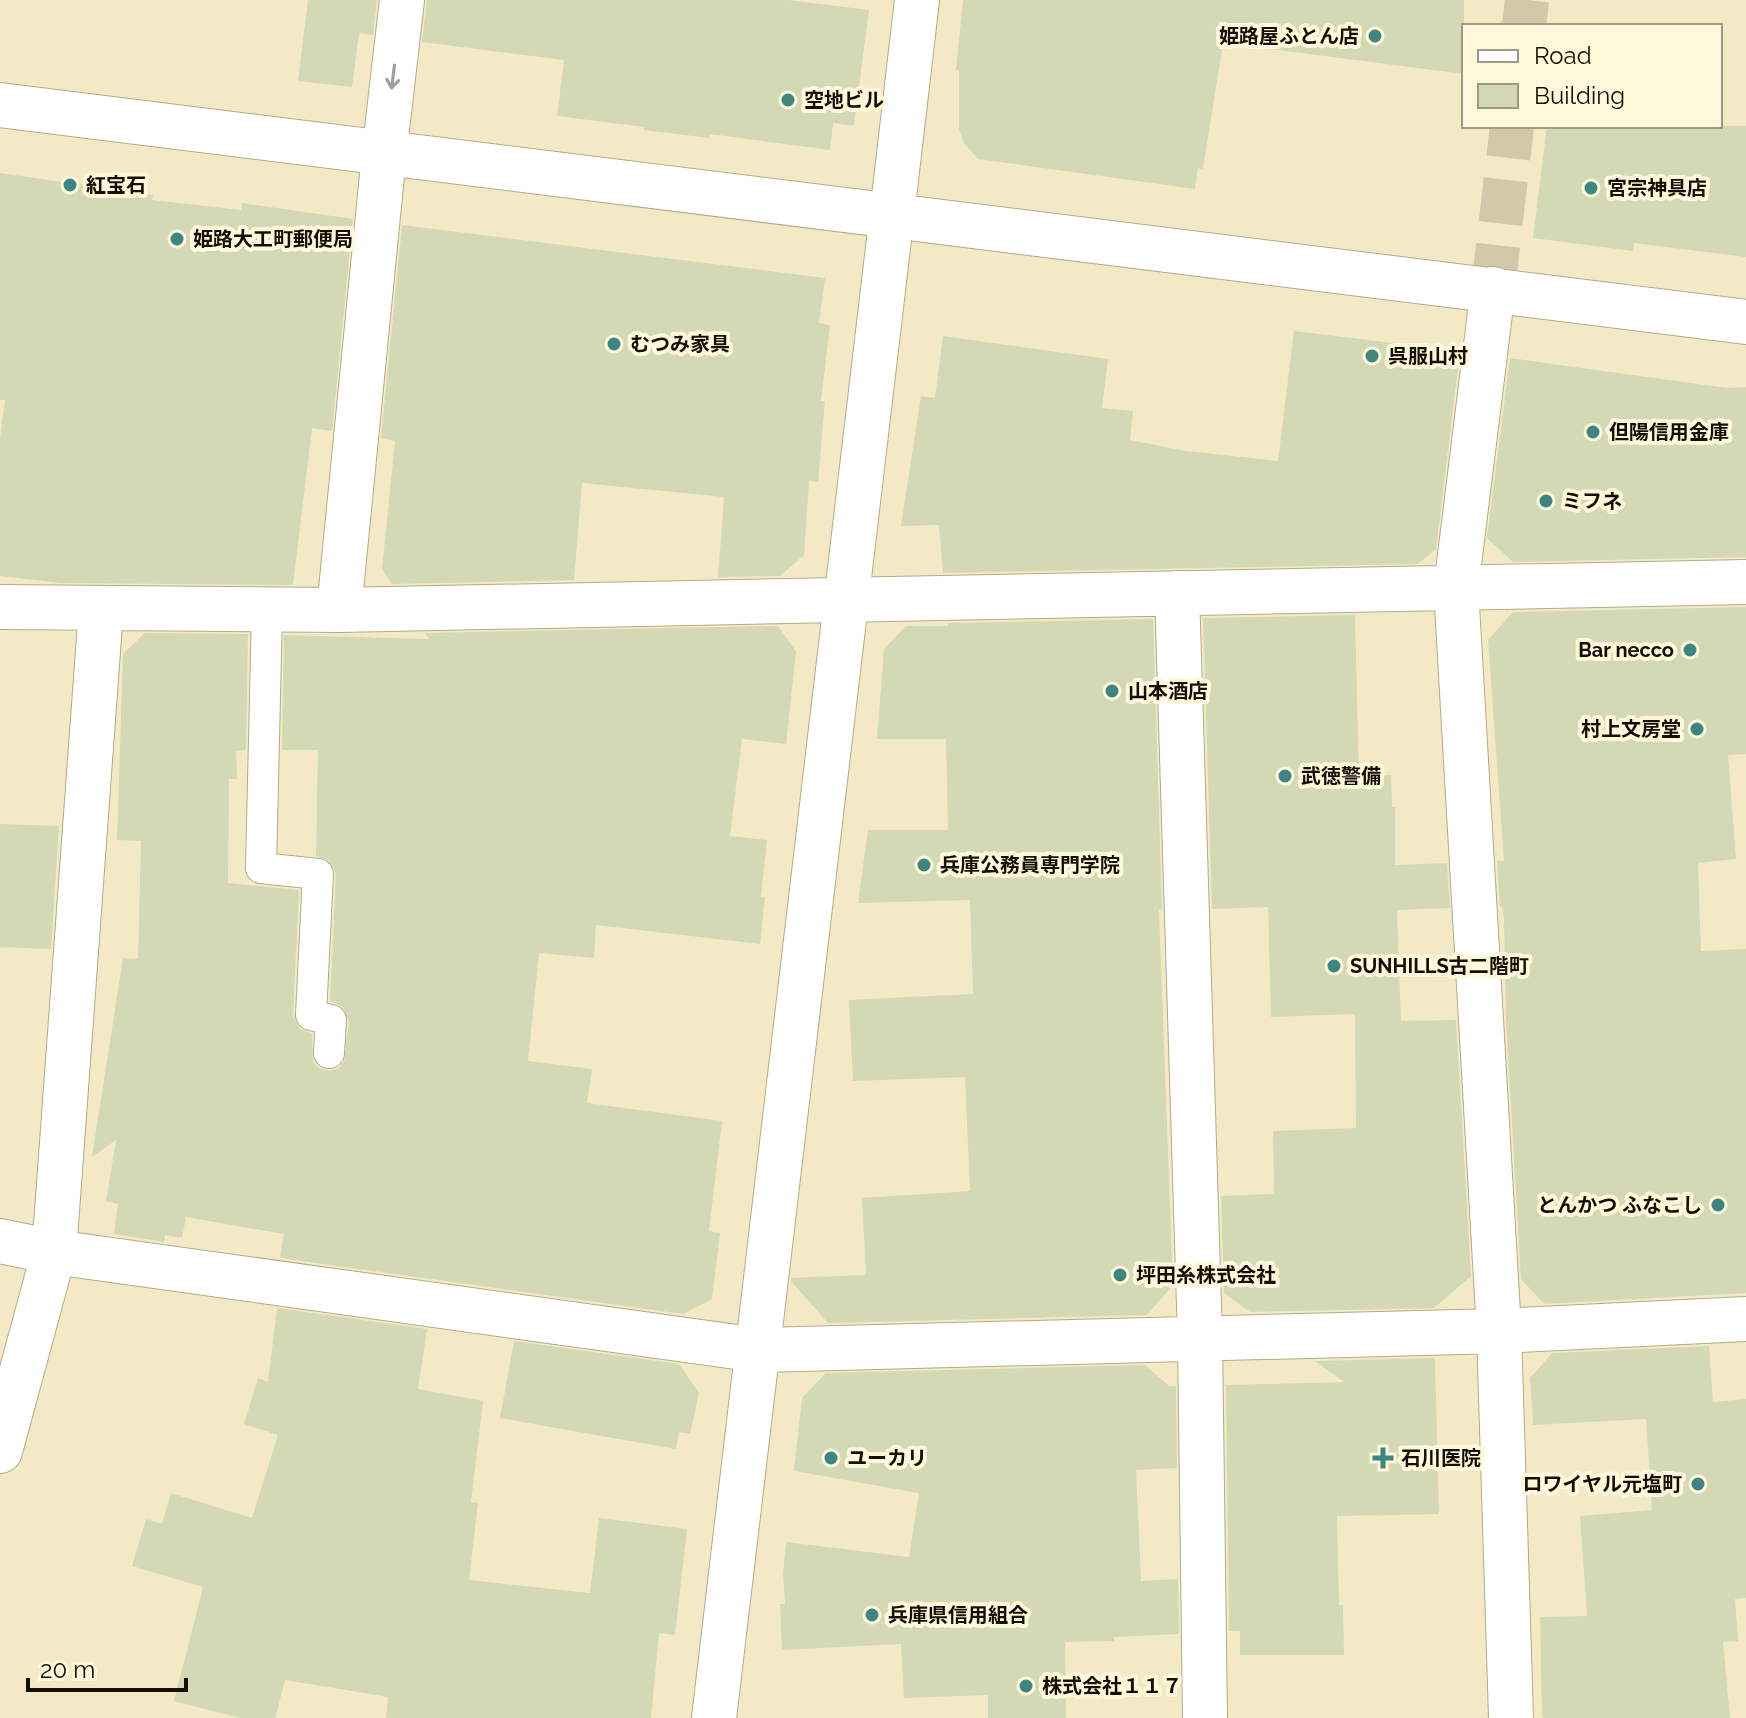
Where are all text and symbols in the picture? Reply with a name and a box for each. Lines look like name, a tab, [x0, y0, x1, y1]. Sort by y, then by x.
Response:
place label: 姫路屋ふとん店	[1219, 24, 1359, 48]
legend	[1462, 24, 1722, 128]
marker: 姫路屋ふとん店	[1366, 27, 1384, 45]
text: Road	[1534, 41, 1592, 70]
one-way arrow	[385, 64, 400, 89]
text: Building	[1534, 81, 1625, 110]
place label: 空地ビル	[804, 88, 884, 112]
marker: 空地ビル	[779, 91, 797, 109]
place label: 紅宝石	[86, 173, 146, 197]
marker: 紅宝石	[61, 176, 79, 194]
place label: 宮宗神具店	[1607, 176, 1707, 200]
marker: 宮宗神具店	[1582, 179, 1600, 197]
place label: 姫路大工町郵便局	[193, 227, 353, 251]
marker: 姫路大工町郵便局	[168, 230, 186, 248]
place label: むつみ家具	[630, 332, 730, 356]
marker: むつみ家具	[605, 335, 623, 353]
place label: 呉服山村	[1388, 344, 1468, 368]
marker: 呉服山村	[1363, 347, 1381, 365]
place label: 但陽信用金庫	[1609, 420, 1729, 444]
marker: 但陽信用金庫	[1584, 423, 1602, 441]
place label: ミフネ	[1562, 489, 1622, 513]
marker: ミフネ	[1537, 492, 1555, 510]
place label: Bar necco	[1578, 638, 1674, 662]
marker: Bar necco	[1681, 641, 1699, 659]
place label: 山本酒店	[1128, 679, 1208, 703]
marker: 山本酒店	[1103, 682, 1121, 700]
place label: 村上文房堂	[1581, 717, 1681, 741]
marker: 村上文房堂	[1688, 720, 1706, 738]
place label: 武徳警備	[1301, 764, 1381, 788]
marker: 武徳警備	[1276, 767, 1294, 785]
place label: 兵庫公務員専門学院	[940, 853, 1120, 877]
marker: 兵庫公務員専門学院	[915, 856, 933, 874]
place label: SUNHILLS古二階町	[1350, 954, 1529, 978]
marker: SUNHILLS古二階町	[1325, 957, 1343, 975]
place label: とんかつ ふなこし	[1537, 1193, 1702, 1217]
marker: とんかつ ふなこし	[1709, 1196, 1727, 1214]
place label: 坪田糸株式会社	[1136, 1263, 1276, 1287]
marker: 坪田糸株式会社	[1111, 1266, 1129, 1284]
place label: ユーカリ	[847, 1446, 927, 1470]
place label: 石川医院	[1401, 1446, 1481, 1470]
marker: 石川医院	[1372, 1447, 1394, 1469]
marker: ユーカリ	[822, 1449, 840, 1467]
place label: ロワイヤル元塩町	[1523, 1472, 1682, 1496]
marker: ロワイヤル元塩町	[1689, 1475, 1707, 1493]
place label: 兵庫県信用組合	[888, 1603, 1028, 1627]
marker: 兵庫県信用組合	[863, 1606, 881, 1624]
scale bar	[28, 1642, 186, 1692]
text: 20 m	[40, 1655, 95, 1684]
place label: 株式会社１１７	[1042, 1674, 1182, 1698]
marker: 株式会社１１７	[1017, 1677, 1035, 1695]

